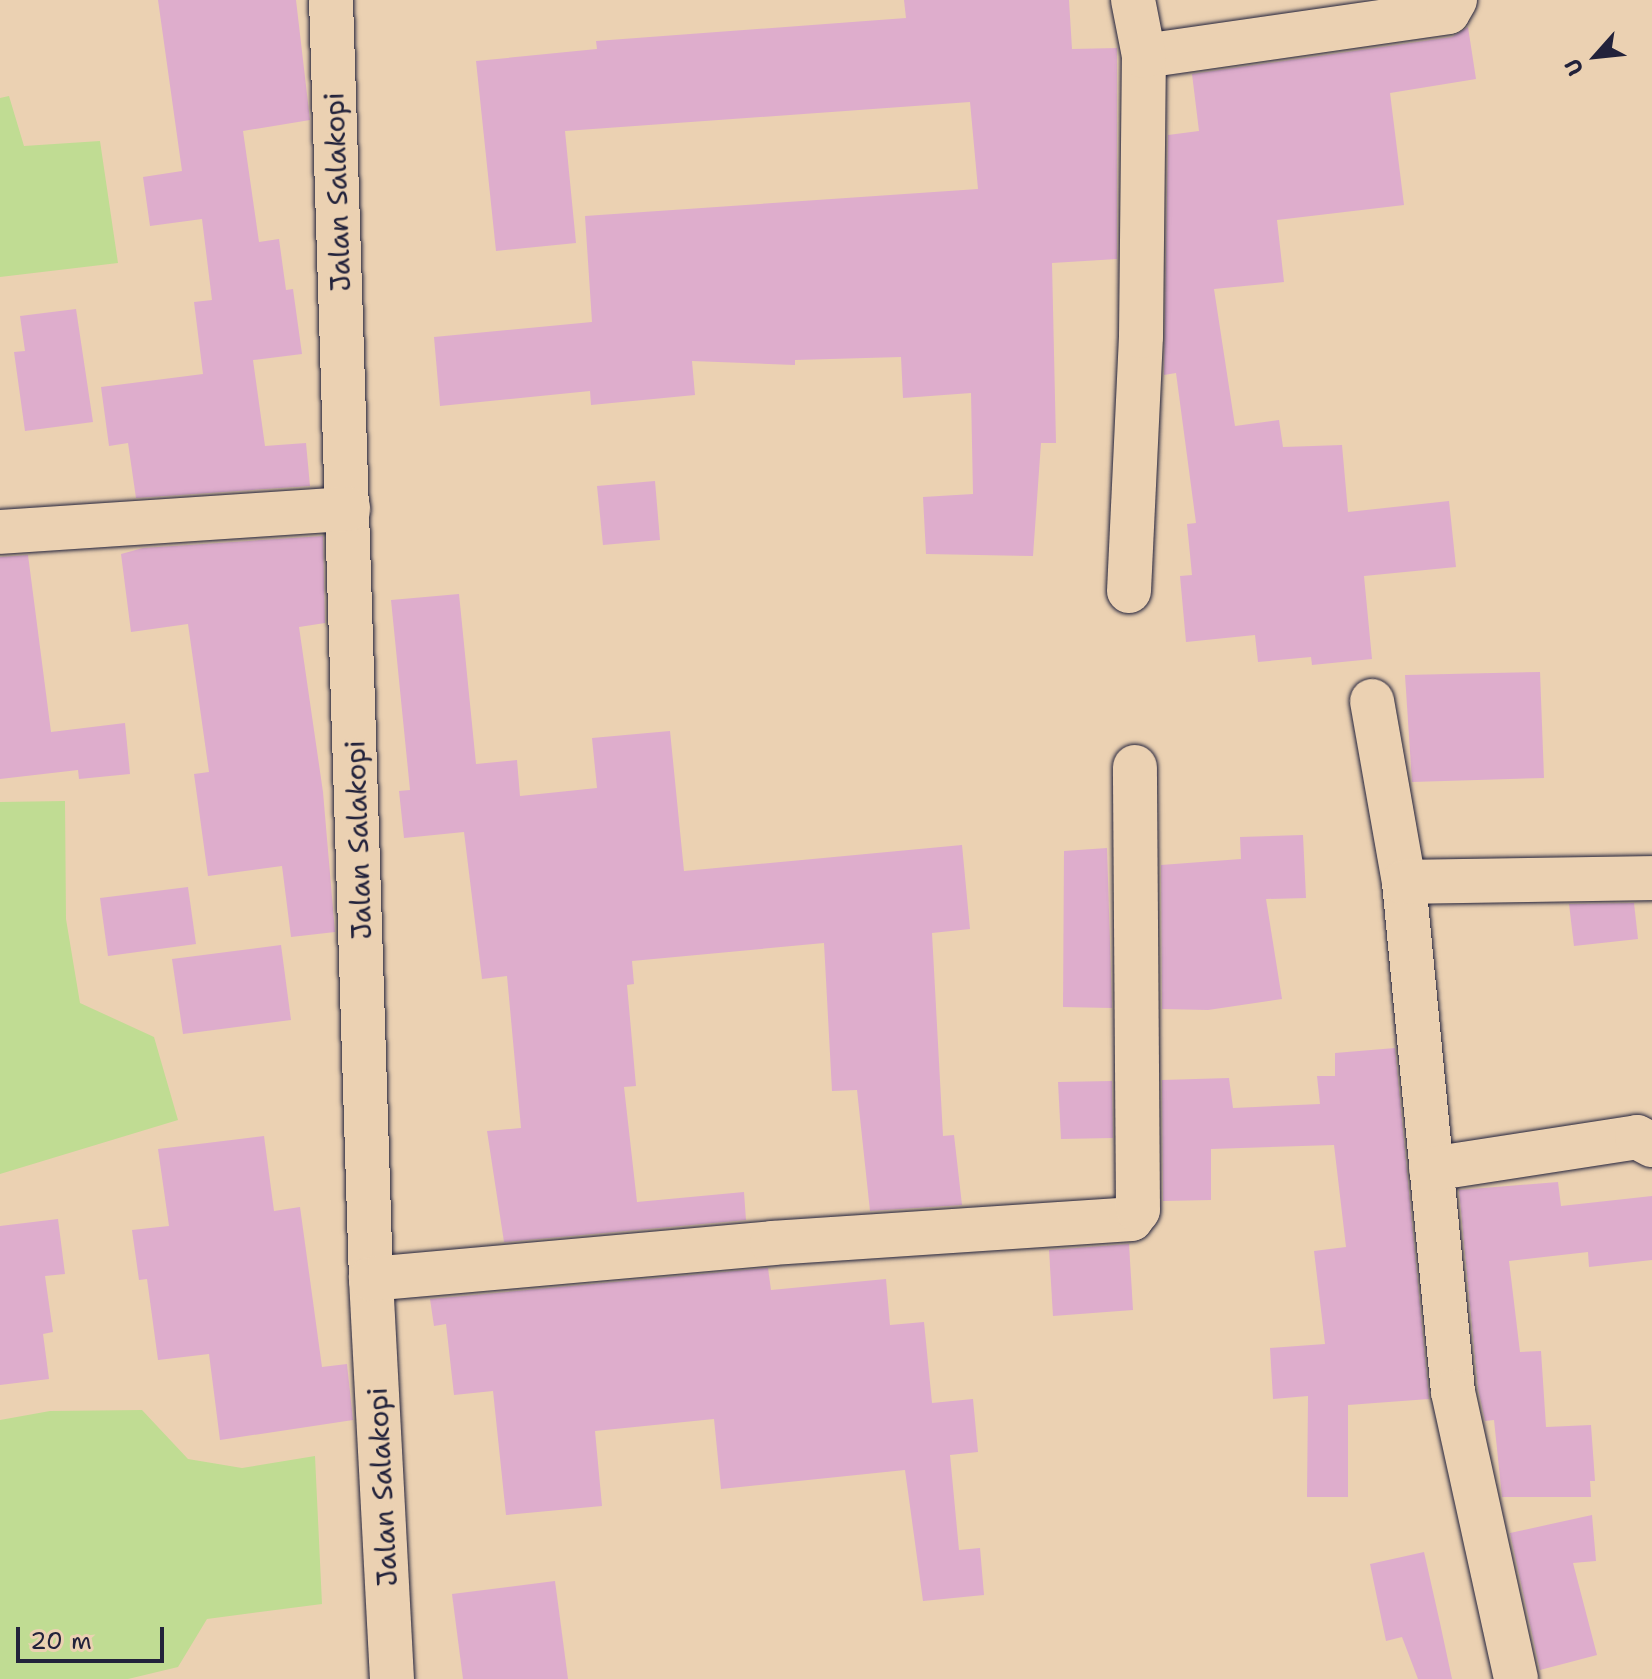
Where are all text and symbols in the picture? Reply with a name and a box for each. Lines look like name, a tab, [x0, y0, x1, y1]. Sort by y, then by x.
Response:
north arrow	[1556, 16, 1636, 96]
text: U	[1558, 54, 1591, 80]
street label: Jalan Salakopi	[317, 92, 357, 292]
street label: Jalan Salakopi	[338, 740, 378, 940]
street label: Jalan Salakopi	[360, 1386, 404, 1588]
scale bar	[20, 1611, 168, 1661]
text: 20 m	[30, 1625, 92, 1657]

